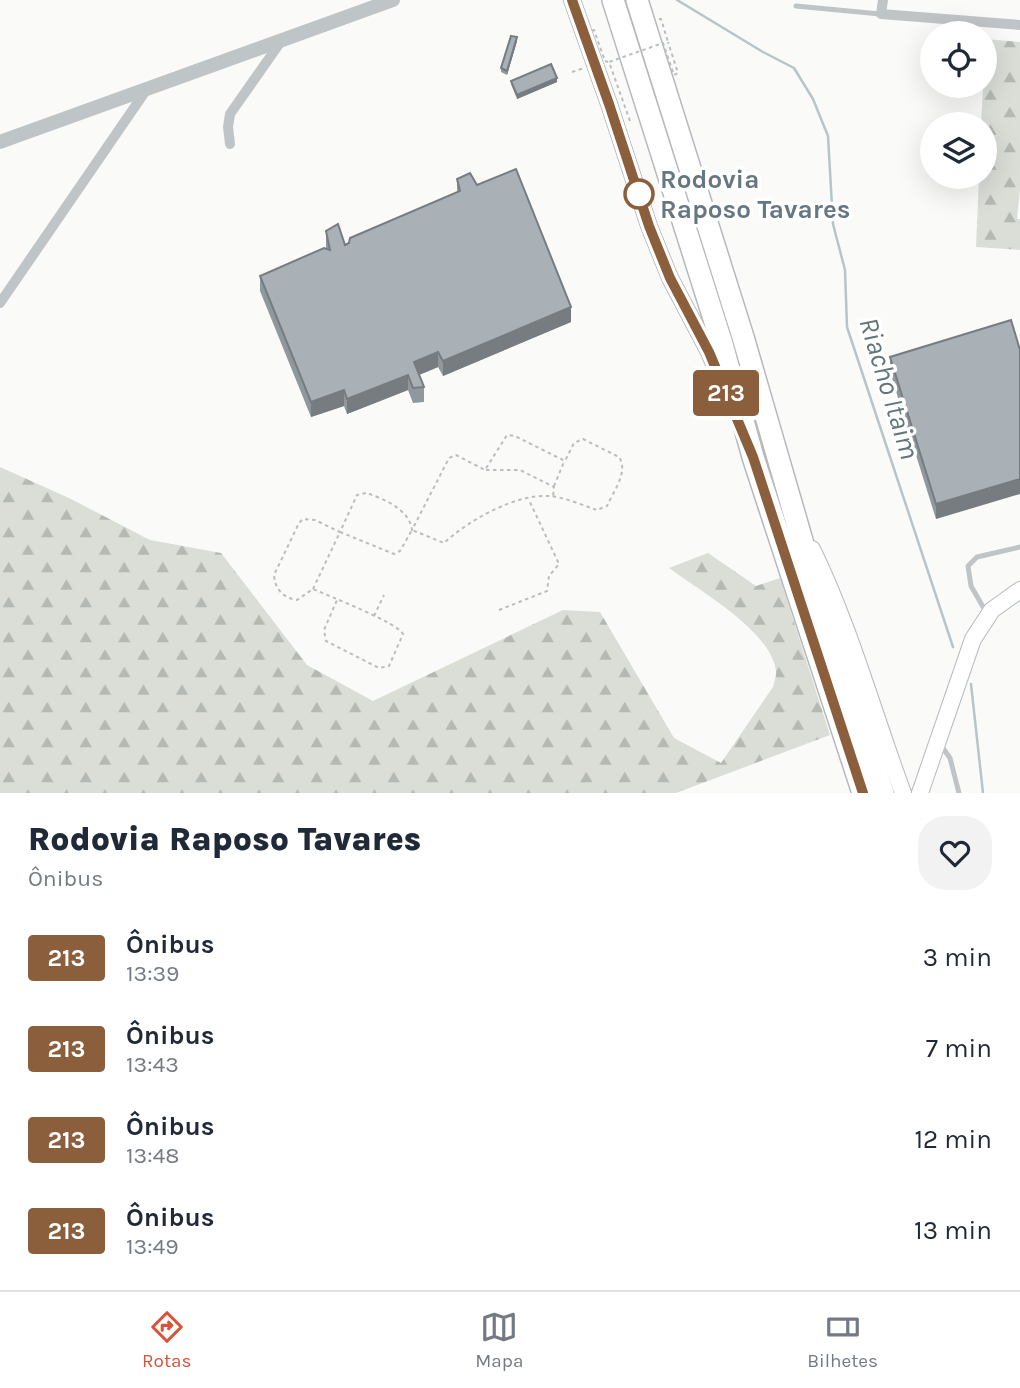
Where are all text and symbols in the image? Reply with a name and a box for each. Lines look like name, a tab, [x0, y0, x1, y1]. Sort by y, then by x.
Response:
map controls	[920, 21, 997, 189]
button: locate	[920, 21, 997, 98]
button: layers	[920, 112, 997, 189]
place label: Rodovia Raposo Tavares	[660, 164, 851, 225]
marker: Rodovia Raposo Tavares	[624, 179, 654, 209]
water label: Riacho Itaim	[852, 313, 927, 463]
line badge: 213	[686, 370, 766, 416]
text: 213	[707, 379, 745, 407]
button: heart	[918, 816, 992, 890]
text: Rodovia Raposo Tavares	[28, 820, 421, 858]
text: Ônibus	[28, 865, 103, 892]
text: Ônibus	[126, 929, 214, 960]
text: 3 min	[923, 942, 992, 973]
text: 213	[47, 944, 86, 972]
text: 13:39	[126, 960, 179, 987]
text: Ônibus	[126, 1020, 214, 1051]
text: 7 min	[926, 1033, 992, 1064]
text: 213	[47, 1035, 86, 1063]
text: 13:43	[126, 1051, 179, 1078]
text: Ônibus	[126, 1111, 214, 1142]
text: 12 min	[914, 1124, 992, 1155]
text: 213	[47, 1126, 86, 1154]
text: 13:48	[126, 1142, 179, 1169]
text: Ônibus	[126, 1202, 214, 1233]
text: 13 min	[914, 1215, 992, 1246]
text: 213	[47, 1217, 86, 1245]
text: 13:49	[126, 1233, 179, 1260]
tab: Rotas	[142, 1308, 192, 1372]
tab: Mapa	[475, 1308, 523, 1372]
tab: Bilhetes	[807, 1308, 878, 1372]

